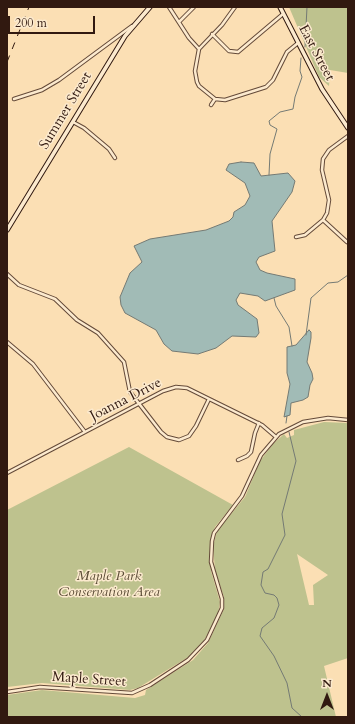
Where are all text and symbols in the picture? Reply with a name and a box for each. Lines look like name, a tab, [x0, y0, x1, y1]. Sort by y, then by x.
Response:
scale bar	[10, 8, 97, 34]
text: 200 m	[15, 15, 47, 31]
street label: East Street	[294, 22, 338, 84]
street label: Summer Street	[36, 69, 96, 153]
street label: Joanna Drive	[87, 375, 165, 425]
park label: Maple Park Conservation Area	[58, 569, 160, 602]
street label: Maple Street	[51, 669, 127, 691]
north arrow	[307, 676, 347, 716]
text: N	[322, 676, 332, 691]

